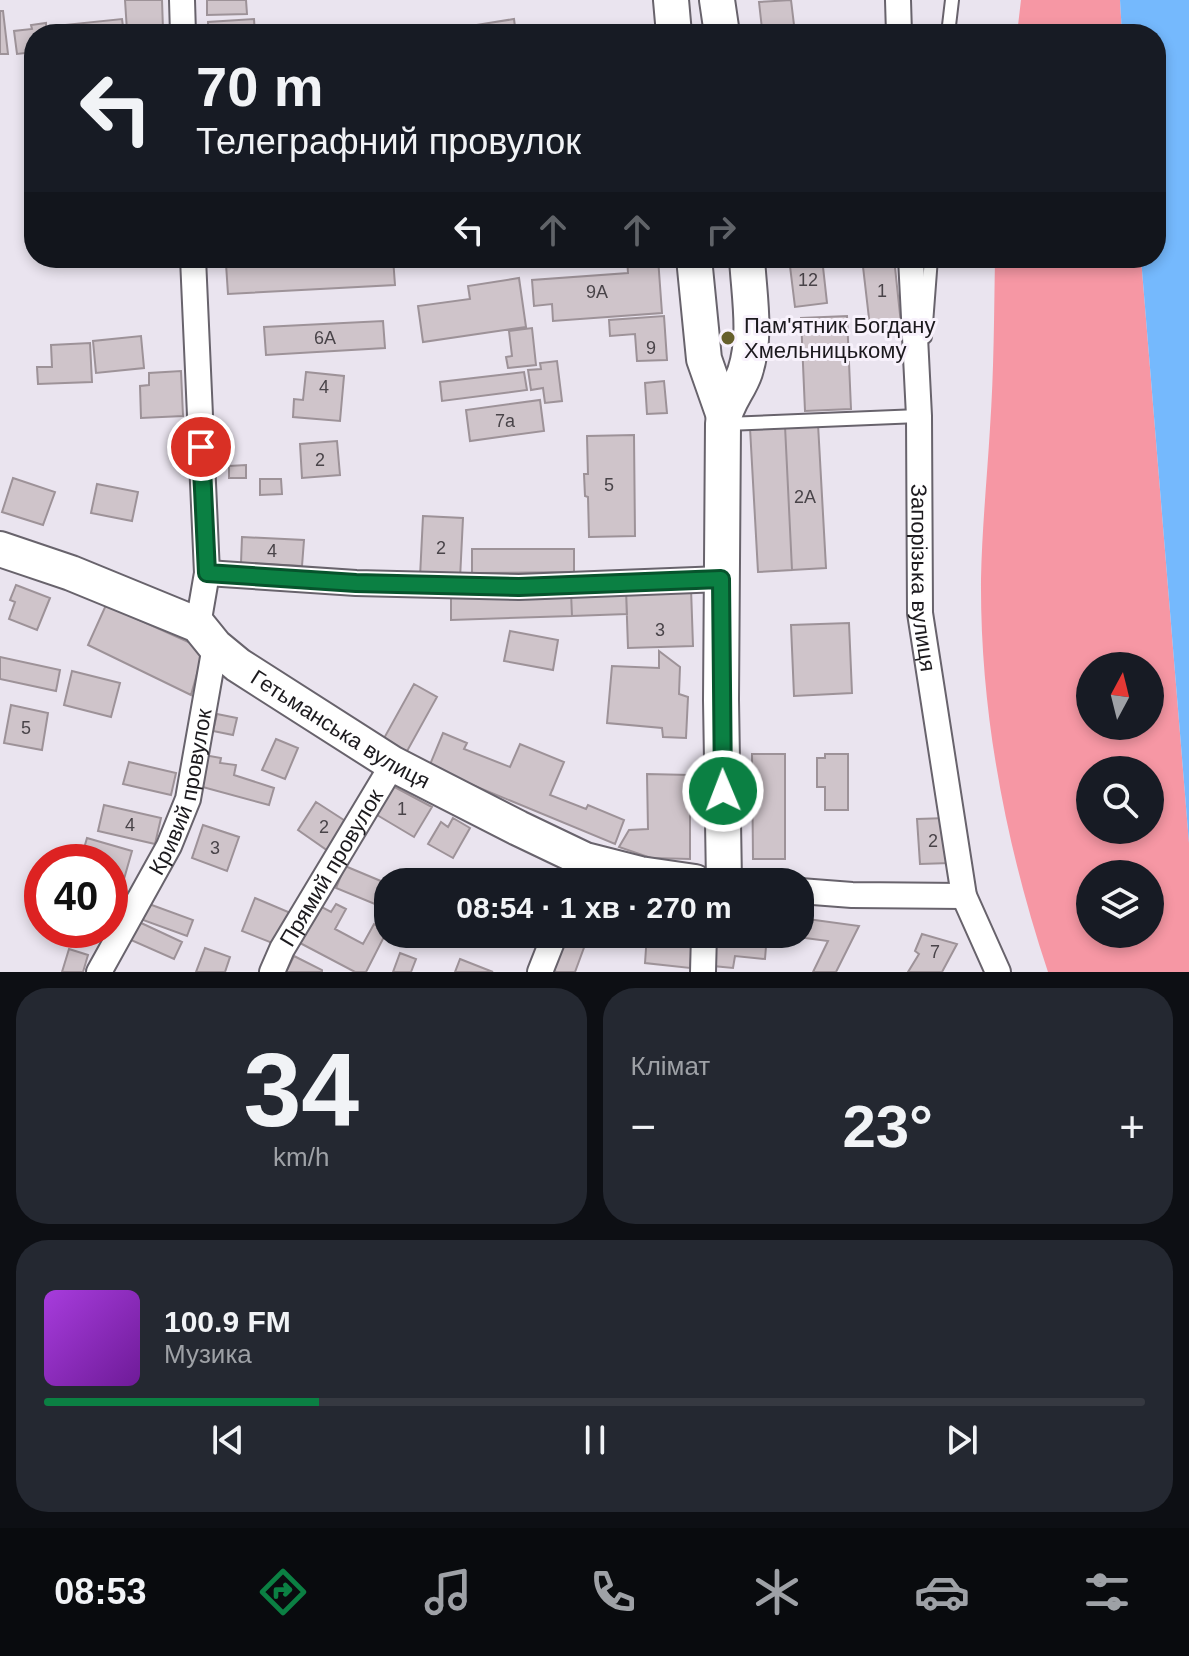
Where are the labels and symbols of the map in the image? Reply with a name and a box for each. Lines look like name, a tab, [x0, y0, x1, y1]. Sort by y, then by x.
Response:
house number: 12	[798, 270, 818, 290]
house number: 1	[877, 281, 887, 301]
house number: 9А	[586, 282, 608, 302]
place label: Пам'ятник Богдану Хмельницькому	[744, 313, 935, 363]
house number: 6А	[314, 328, 336, 348]
marker: Пам'ятник Богдану Хмельницькому	[719, 329, 737, 347]
house number: 9	[646, 338, 656, 358]
house number: 4	[319, 377, 329, 397]
house number: 7а	[495, 411, 516, 431]
pin	[167, 413, 235, 481]
house number: 2	[315, 450, 325, 470]
house number: 5	[604, 475, 614, 495]
street label: Запорізька вулиця	[906, 484, 941, 673]
house number: 2А	[794, 487, 816, 507]
house number: 2	[436, 538, 446, 558]
house number: 4	[267, 541, 277, 561]
house number: 3	[655, 620, 665, 640]
north arrow	[1076, 652, 1164, 740]
street label: Гетьманська вулиця	[246, 665, 434, 794]
street label: Кривий провулок	[144, 706, 217, 879]
house number: 5	[21, 718, 31, 738]
position arrow	[681, 749, 765, 833]
street label: Прямий провулок	[275, 784, 388, 951]
house number: 1	[397, 799, 407, 819]
house number: 4	[125, 815, 135, 835]
house number: 2	[319, 817, 329, 837]
house number: 2	[928, 831, 938, 851]
house number: 3	[210, 838, 220, 858]
speed limit sign: 40	[24, 844, 128, 948]
house number: 7	[930, 942, 940, 962]

